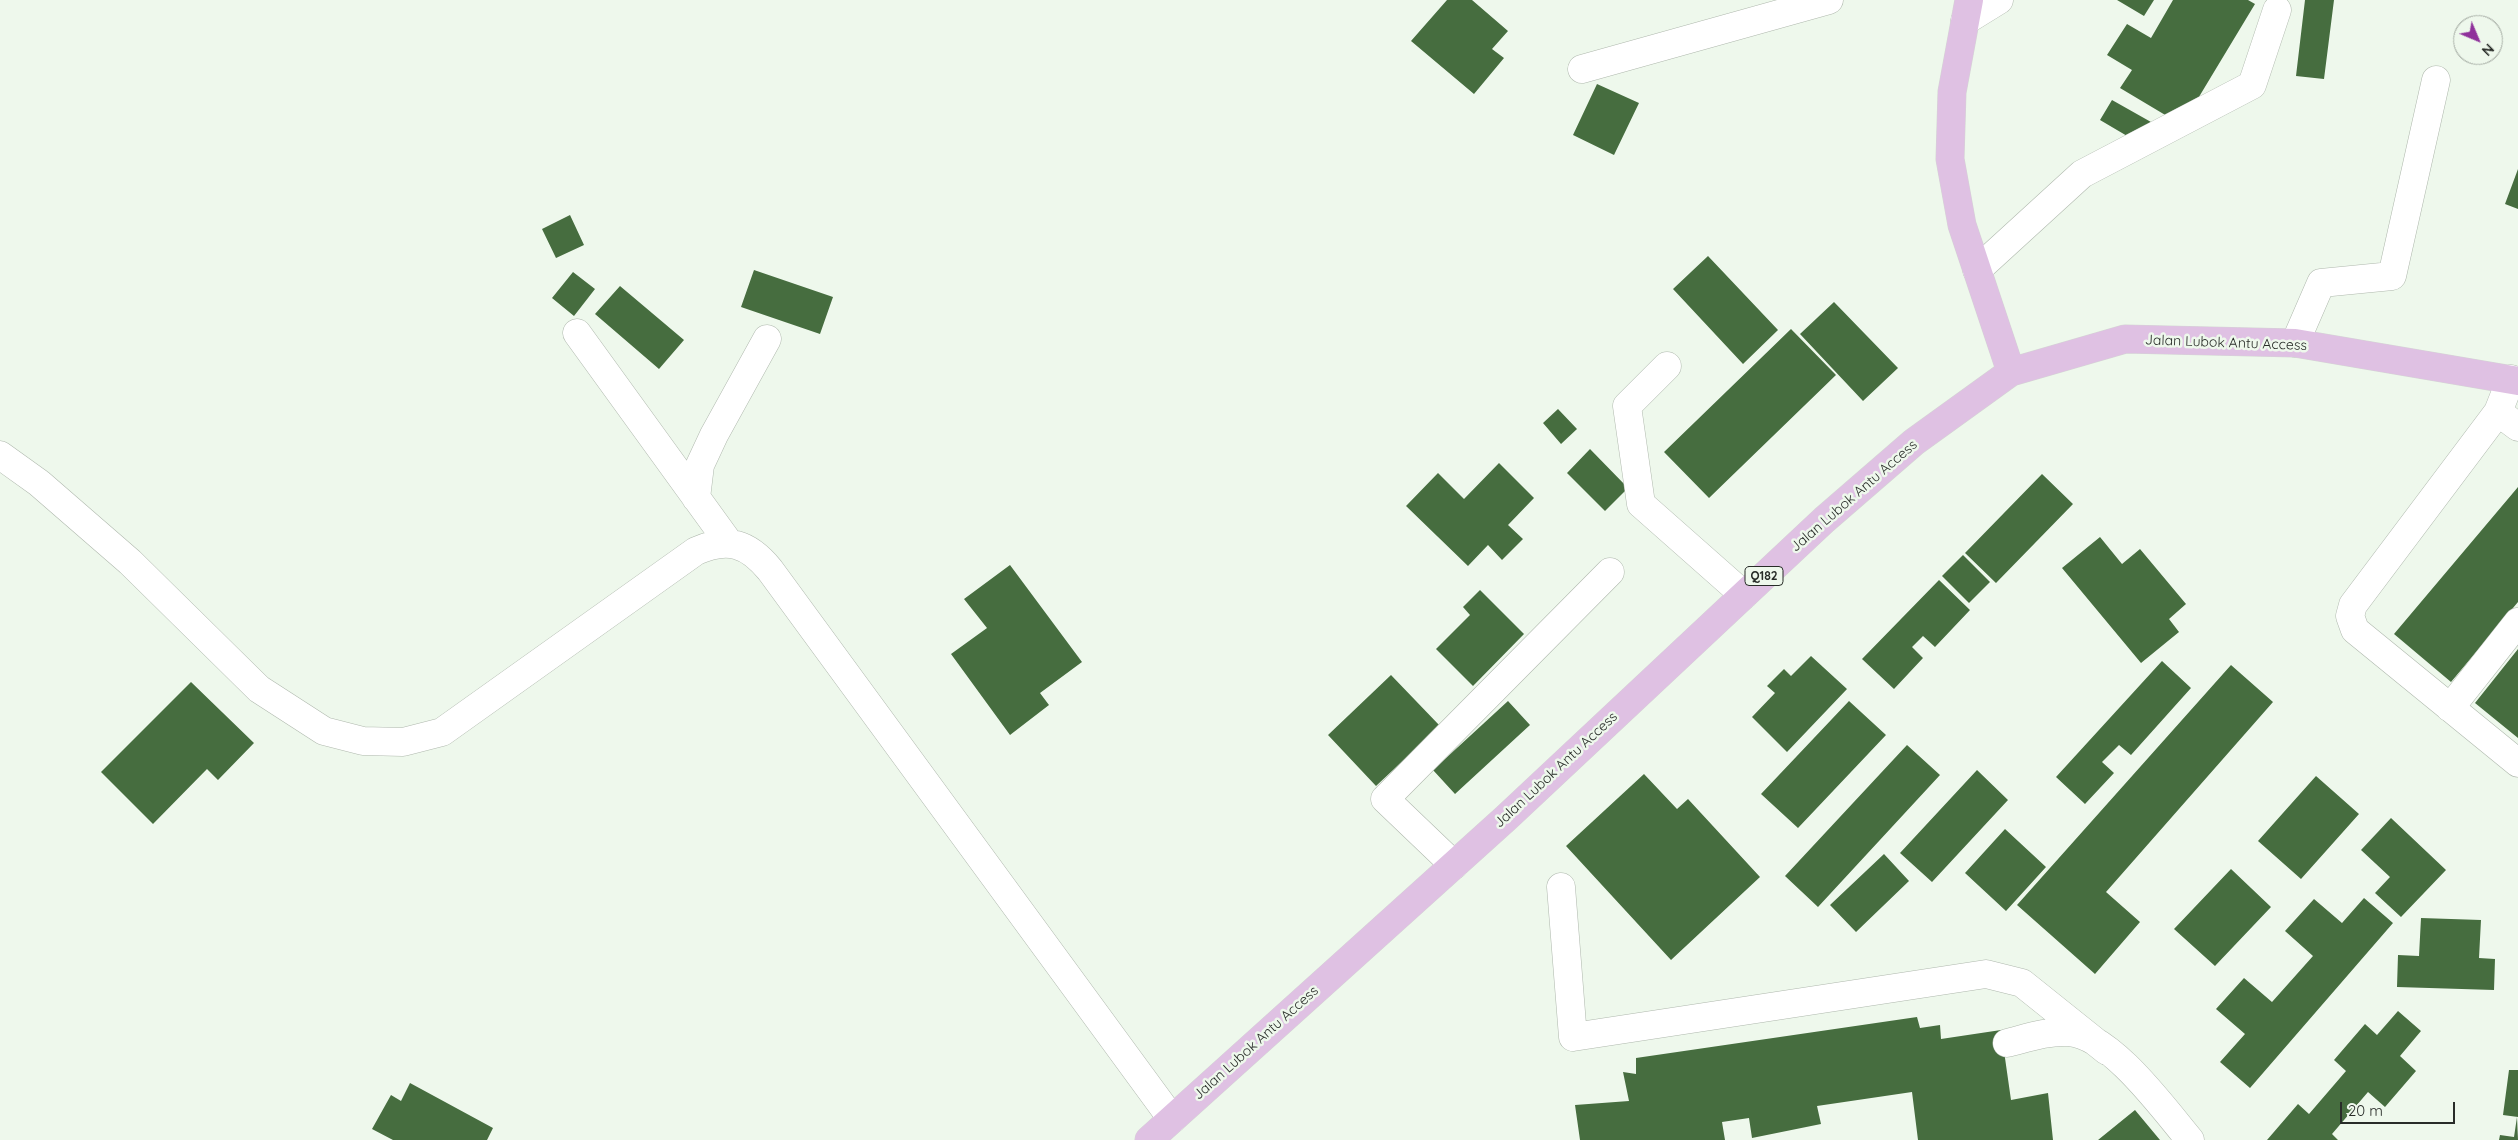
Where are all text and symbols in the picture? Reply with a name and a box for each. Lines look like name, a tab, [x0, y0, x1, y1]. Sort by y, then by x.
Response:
north arrow	[2453, 15, 2503, 65]
text: N	[2478, 40, 2498, 60]
street label: Jalan Lubok Antu Access	[2145, 332, 2307, 354]
street label: Jalan Lubok Antu Access	[1787, 436, 1921, 556]
road number: Q182	[1745, 566, 1783, 586]
street label: Jalan Lubok Antu Access	[1491, 709, 1621, 831]
street label: Jalan Lubok Antu Access	[1190, 983, 1322, 1103]
scale bar	[2343, 1092, 2458, 1124]
text: 20 m	[2348, 1101, 2383, 1120]

